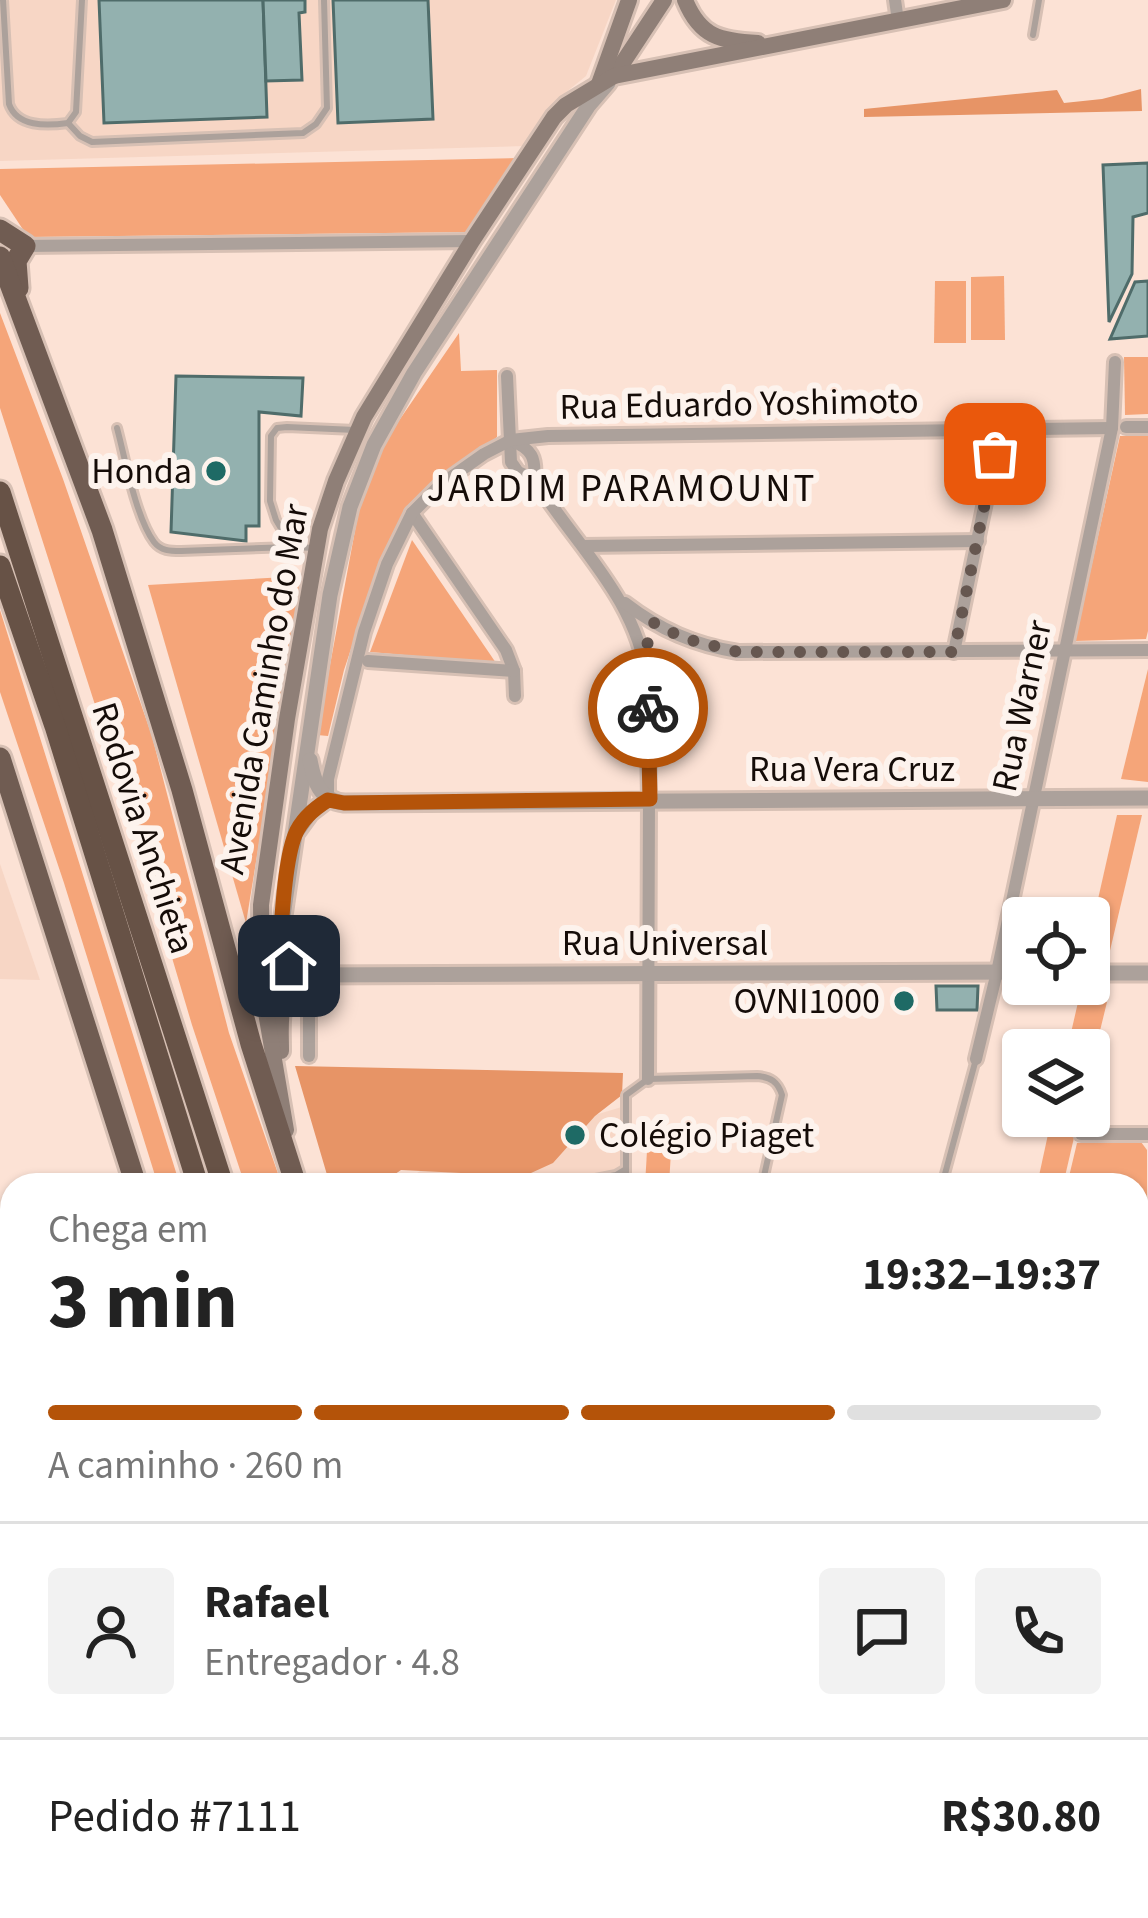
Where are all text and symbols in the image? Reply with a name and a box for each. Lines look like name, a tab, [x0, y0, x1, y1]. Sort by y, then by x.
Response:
street label: Rua Eduardo Yoshimoto	[559, 375, 919, 433]
pin	[944, 403, 1046, 505]
icon: bag	[962, 421, 1028, 487]
place label: Honda	[91, 446, 192, 497]
marker: Honda	[203, 458, 229, 484]
district label: JARDIM PARAMOUNT	[427, 461, 817, 517]
street label: Avenida Caminho do Mar	[206, 500, 322, 878]
street label: Rua Warner	[979, 615, 1065, 796]
courier	[588, 648, 708, 768]
icon: bike	[615, 675, 681, 741]
street label: Rodovia Anchieta	[78, 696, 208, 960]
street label: Rua Vera Cruz	[749, 744, 955, 795]
map controls	[1002, 897, 1110, 1137]
button: locate	[1002, 897, 1110, 1005]
pin	[238, 915, 340, 1017]
street label: Rua Universal	[562, 918, 768, 969]
icon: home	[256, 933, 322, 999]
place label: OVNI1000	[734, 976, 880, 1027]
marker: OVNI1000	[891, 988, 917, 1014]
button: layers	[1002, 1029, 1110, 1137]
place label: Colégio Piaget	[599, 1110, 814, 1161]
marker: Colégio Piaget	[562, 1122, 588, 1148]
text: Chega em	[48, 1202, 209, 1258]
text: 19:32–19:37	[862, 1243, 1101, 1307]
text: 3 min	[48, 1247, 238, 1358]
text: A caminho · 260 m	[48, 1438, 343, 1494]
button: person	[48, 1568, 174, 1694]
button: chat	[819, 1568, 945, 1694]
button: phone	[975, 1568, 1101, 1694]
text: Rafael	[204, 1571, 329, 1635]
text: Entregador · 4.8	[204, 1635, 460, 1691]
text: Pedido #7111	[48, 1785, 301, 1849]
text: R$30.80	[941, 1785, 1101, 1849]

